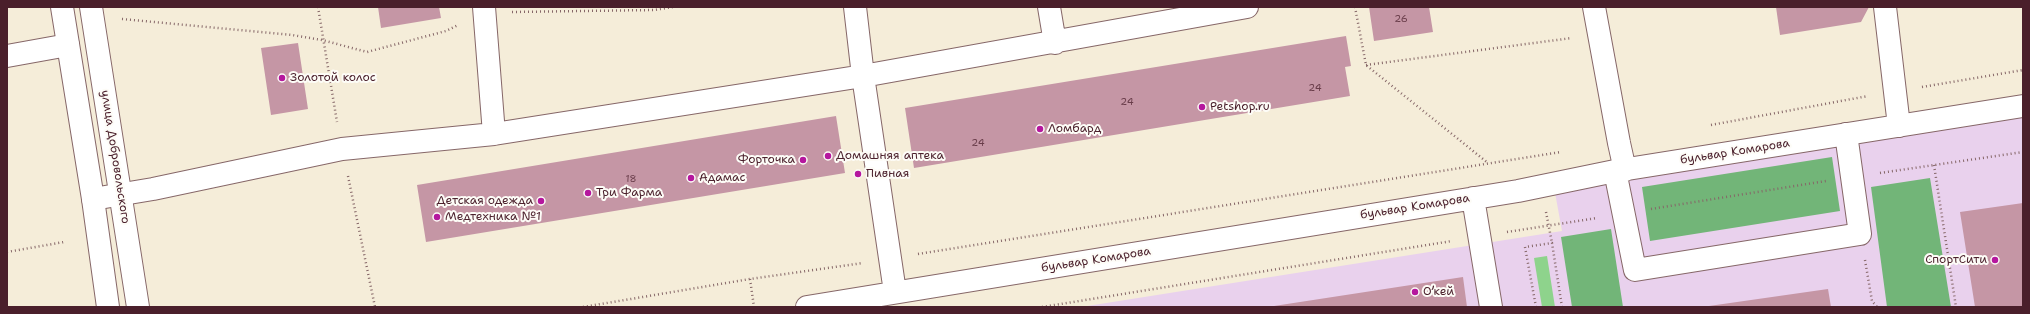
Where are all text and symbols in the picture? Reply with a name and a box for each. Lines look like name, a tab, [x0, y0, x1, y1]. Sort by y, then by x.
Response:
house number: 26	[1394, 13, 1408, 25]
place label: Золотой колос	[290, 71, 376, 85]
marker: Золотой колос	[277, 73, 287, 83]
house number: 24	[1308, 82, 1322, 94]
street label: улица Добровольского	[97, 89, 133, 225]
house number: 24	[1120, 96, 1134, 108]
place label: Petshop.ru	[1210, 100, 1270, 114]
marker: Petshop.ru	[1197, 102, 1207, 112]
place label: Ломбард	[1048, 122, 1101, 136]
marker: Ломбард	[1035, 124, 1045, 134]
street label: бульвар Комарова	[1679, 136, 1791, 168]
house number: 24	[971, 137, 985, 149]
place label: Домашняя аптека	[836, 149, 944, 163]
marker: Домашняя аптека	[823, 151, 833, 161]
place label: Форточка	[738, 153, 795, 167]
marker: Форточка	[798, 155, 808, 165]
place label: Пивная	[866, 167, 909, 181]
marker: Пивная	[853, 169, 863, 179]
place label: Адамас	[699, 171, 745, 185]
house number: 18	[625, 173, 637, 185]
marker: Адамас	[686, 173, 696, 183]
place label: Три Фарма	[596, 186, 662, 200]
marker: Три Фарма	[583, 188, 593, 198]
street label: бульвар Комарова	[1359, 191, 1471, 223]
place label: Детская одежда	[437, 194, 533, 208]
marker: Детская одежда	[536, 196, 546, 206]
place label: Медтехника №1	[445, 210, 541, 224]
marker: Медтехника №1	[432, 212, 442, 222]
street label: бульвар Комарова	[1040, 244, 1152, 276]
place label: СпортСити	[1925, 253, 1987, 267]
marker: СпортСити	[1990, 255, 2000, 265]
place label: О’кей	[1423, 285, 1454, 299]
marker: О’кей	[1410, 287, 1420, 297]

